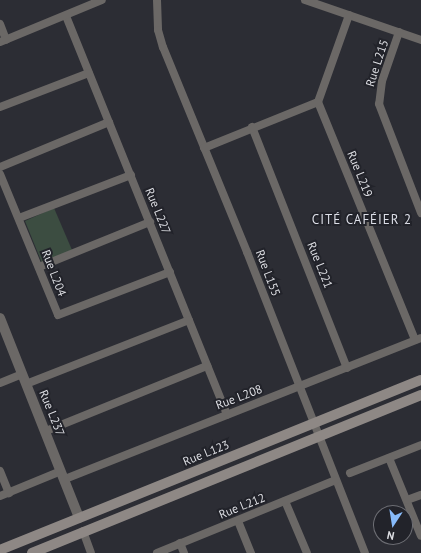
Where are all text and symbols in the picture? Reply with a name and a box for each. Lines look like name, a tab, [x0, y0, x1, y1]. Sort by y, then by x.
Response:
street label: Rue L215	[363, 38, 391, 88]
street label: Rue L219	[344, 149, 376, 199]
street label: Rue L227	[142, 186, 174, 236]
district label: CITÉ CAFÉIER 2	[312, 212, 412, 228]
street label: Rue L221	[304, 240, 336, 290]
street label: Rue L204	[39, 248, 69, 298]
street label: Rue L155	[253, 248, 283, 298]
street label: Rue L208	[214, 382, 264, 412]
street label: Rue L237	[36, 388, 68, 438]
street label: Rue L123	[181, 437, 231, 469]
street label: Rue L212	[217, 490, 267, 522]
north arrow	[373, 505, 413, 545]
text: N	[386, 528, 396, 543]

